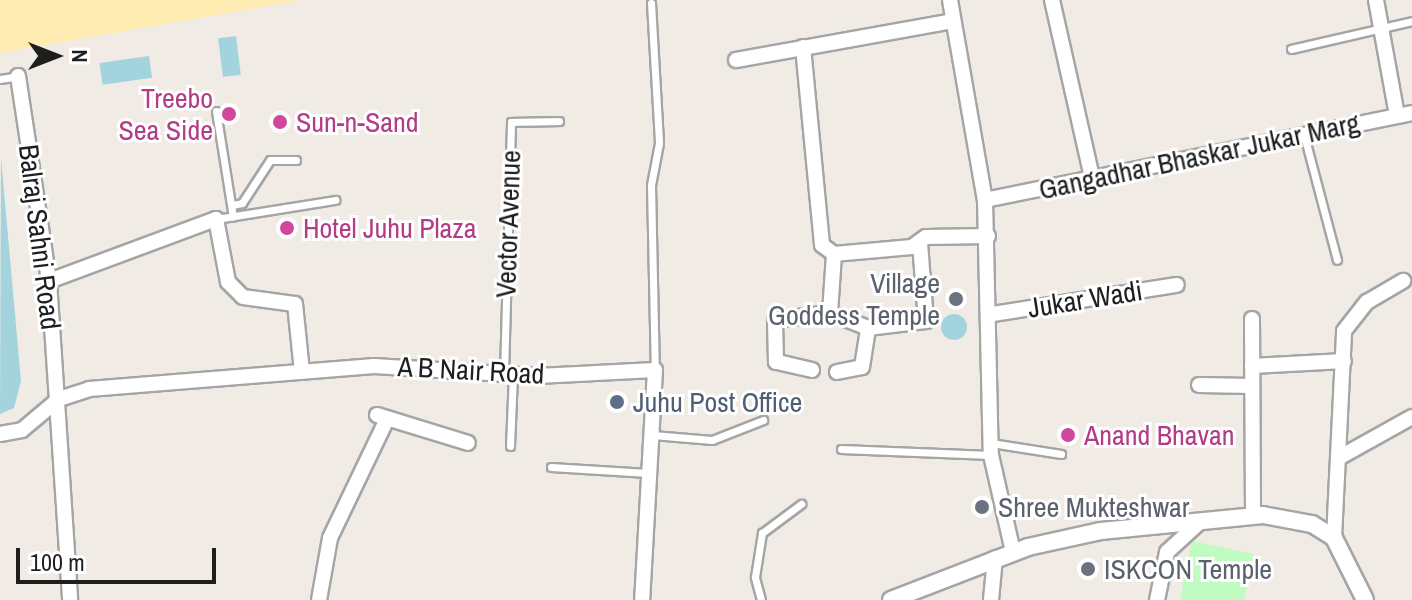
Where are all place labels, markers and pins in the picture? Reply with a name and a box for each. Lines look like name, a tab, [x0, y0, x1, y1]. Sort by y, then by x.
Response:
place label: Treebo Sea Side	[119, 81, 213, 147]
marker: Treebo Sea Side	[220, 105, 238, 123]
place label: Sun-n-Sand	[296, 105, 419, 139]
marker: Sun-n-Sand	[271, 113, 289, 131]
place label: Hotel Juhu Plaza	[303, 211, 477, 245]
marker: Hotel Juhu Plaza	[278, 219, 296, 237]
place label: Village Goddess Temple	[768, 266, 940, 332]
marker: Village Goddess Temple	[947, 290, 965, 308]
place label: Juhu Post Office	[633, 385, 802, 419]
marker: Juhu Post Office	[608, 393, 626, 411]
place label: Anand Bhavan	[1084, 418, 1235, 452]
marker: Anand Bhavan	[1059, 426, 1077, 444]
place label: Shree Mukteshwar	[998, 490, 1189, 524]
marker: Shree Mukteshwar	[973, 498, 991, 516]
place label: ISKCON Temple	[1104, 552, 1272, 586]
marker: ISKCON Temple	[1079, 560, 1097, 578]

